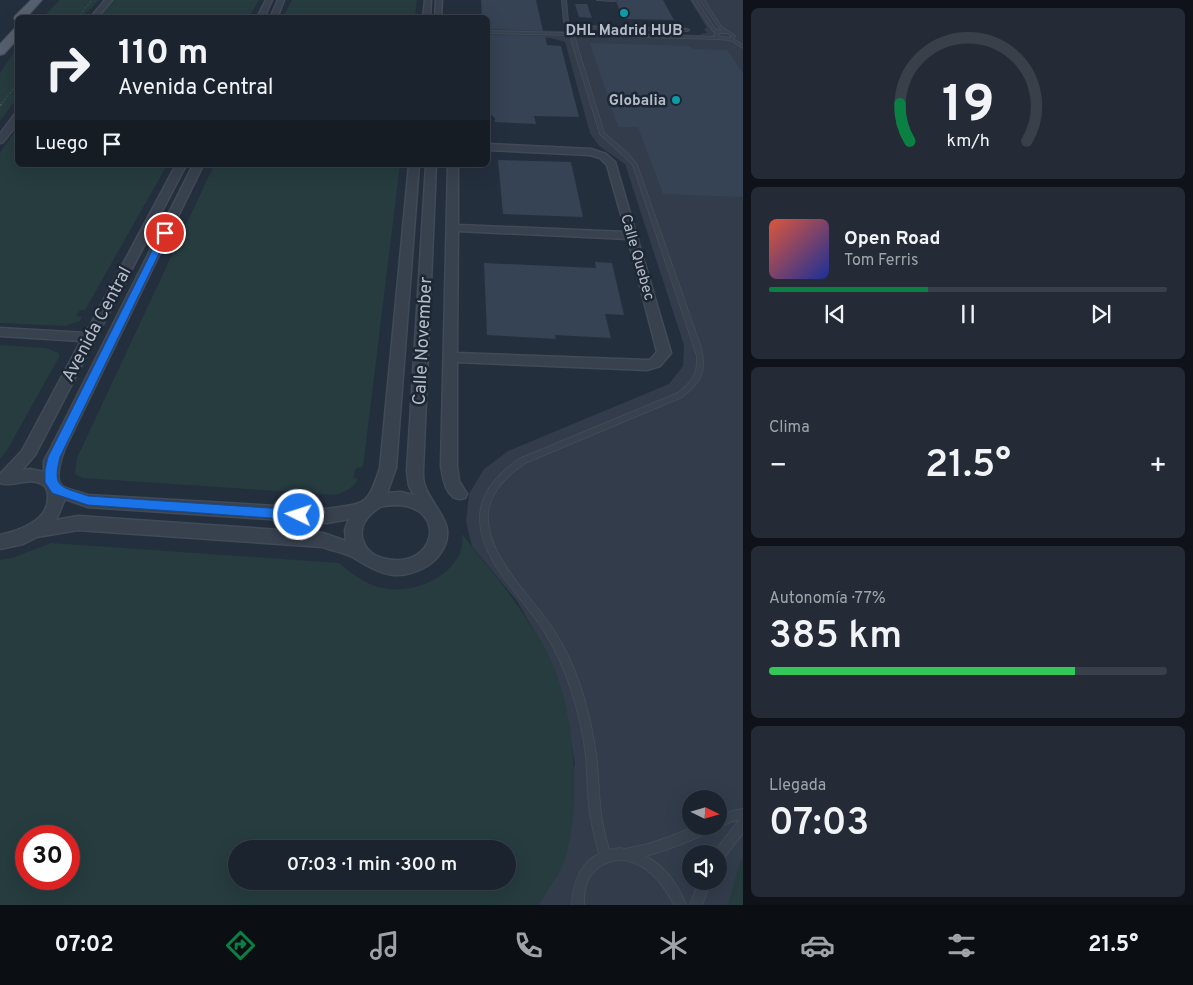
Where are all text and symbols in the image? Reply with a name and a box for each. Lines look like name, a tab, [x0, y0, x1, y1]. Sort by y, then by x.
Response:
marker: DHL Madrid HUB	[618, 7, 630, 19]
place label: DHL Madrid HUB	[565, 22, 683, 41]
text: 110 m	[118, 32, 208, 76]
icon: right	[35, 35, 100, 100]
text: 19	[942, 74, 994, 140]
text: Avenida Central	[118, 75, 273, 102]
place label: Globalia	[609, 92, 666, 111]
marker: Globalia	[670, 94, 682, 106]
icon: arrive	[98, 130, 126, 158]
text: km/h	[946, 130, 990, 153]
text: Luego	[35, 132, 88, 156]
pin	[144, 212, 186, 254]
street label: Calle Quebec	[615, 212, 658, 303]
icon: arrive	[151, 219, 179, 247]
text: Open Road	[844, 227, 940, 251]
text: Tom Ferris	[844, 251, 918, 271]
street label: Avenida Central	[57, 263, 137, 386]
street label: Calle November	[409, 276, 438, 406]
icon: previous	[821, 300, 849, 328]
icon: pause	[954, 300, 982, 328]
icon: next	[1087, 300, 1115, 328]
text: Clima	[769, 418, 810, 438]
text: 21.5°	[925, 442, 1011, 491]
text: −	[769, 449, 787, 485]
text: +	[1149, 449, 1167, 485]
position arrow	[272, 488, 324, 540]
text: Autonomía · 77%	[769, 589, 886, 609]
text: 385 km	[769, 613, 902, 662]
text: Llegada	[769, 776, 826, 796]
north arrow	[682, 790, 728, 835]
map controls	[682, 790, 727, 890]
text: 07:03	[769, 800, 869, 849]
speed limit sign: 30	[15, 825, 80, 890]
button: sound	[682, 845, 727, 890]
text: 07:03 · 1 min · 300 m	[287, 853, 457, 877]
icon: directions	[223, 928, 258, 963]
icon: music	[367, 928, 402, 963]
icon: phone	[511, 928, 546, 963]
icon: climate	[656, 928, 691, 963]
icon: car	[800, 928, 835, 963]
icon: filters	[944, 928, 979, 963]
text: 07:02	[55, 932, 114, 959]
text: 21.5°	[1088, 932, 1138, 959]

